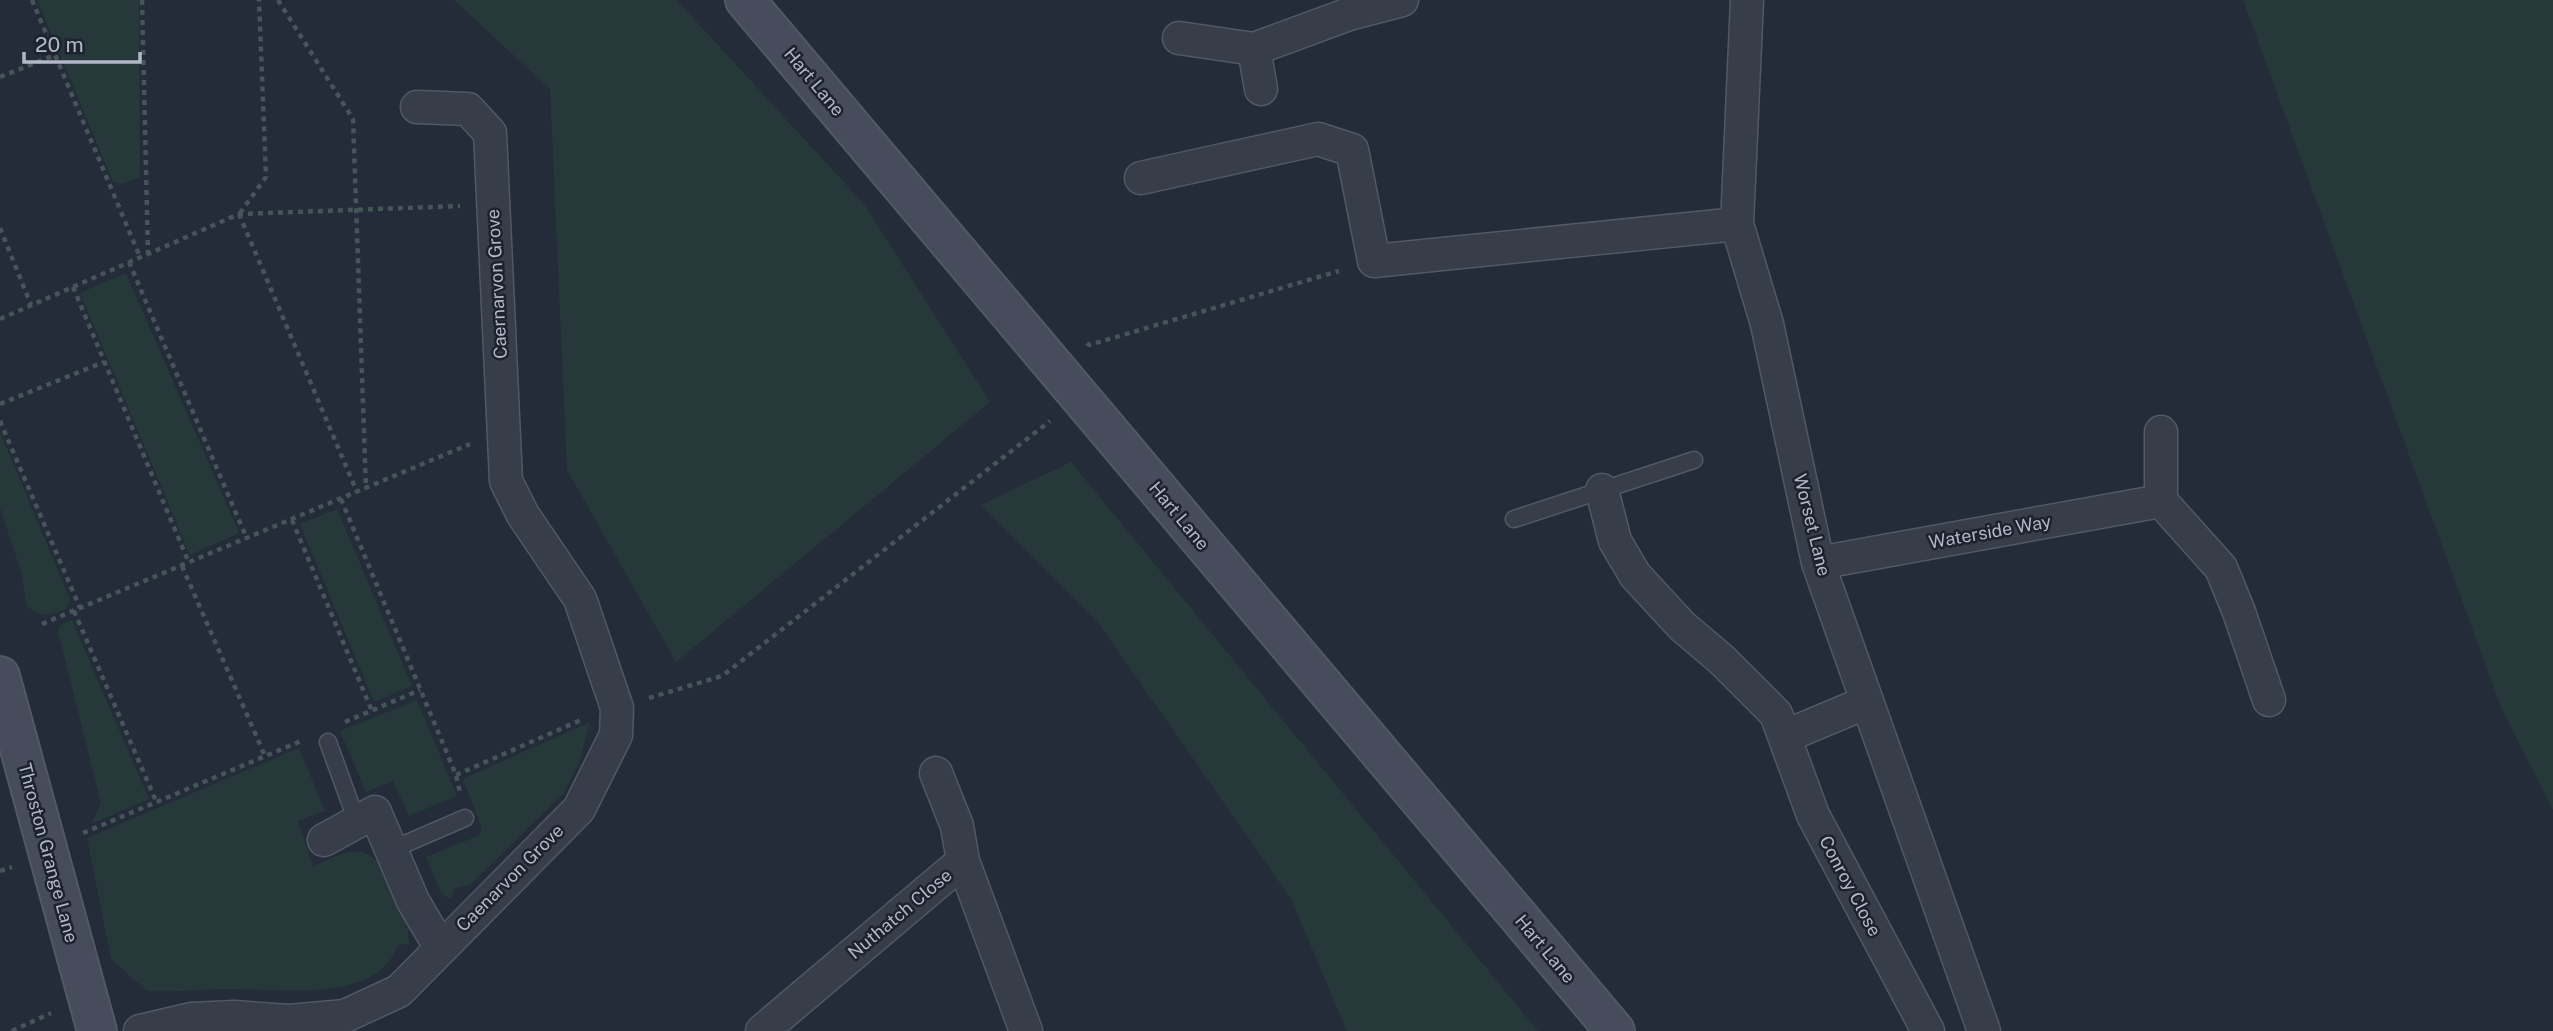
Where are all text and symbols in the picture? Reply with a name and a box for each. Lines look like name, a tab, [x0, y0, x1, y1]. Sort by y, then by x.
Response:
scale bar	[24, 21, 140, 65]
text: 20 m	[35, 32, 84, 57]
street label: Hart Lane	[780, 43, 849, 120]
street label: Caernarvon Grove	[482, 209, 511, 360]
street label: Worset Lane	[1790, 472, 1835, 578]
street label: Hart Lane	[1145, 477, 1214, 554]
street label: Waterside Way	[1927, 510, 2053, 553]
street label: Throston Grange Lane	[14, 761, 83, 945]
street label: Caenarvon Grove	[452, 820, 568, 936]
street label: Conroy Close	[1815, 832, 1886, 940]
street label: Nuthatch Close	[844, 864, 956, 963]
street label: Hart Lane	[1511, 910, 1580, 987]

